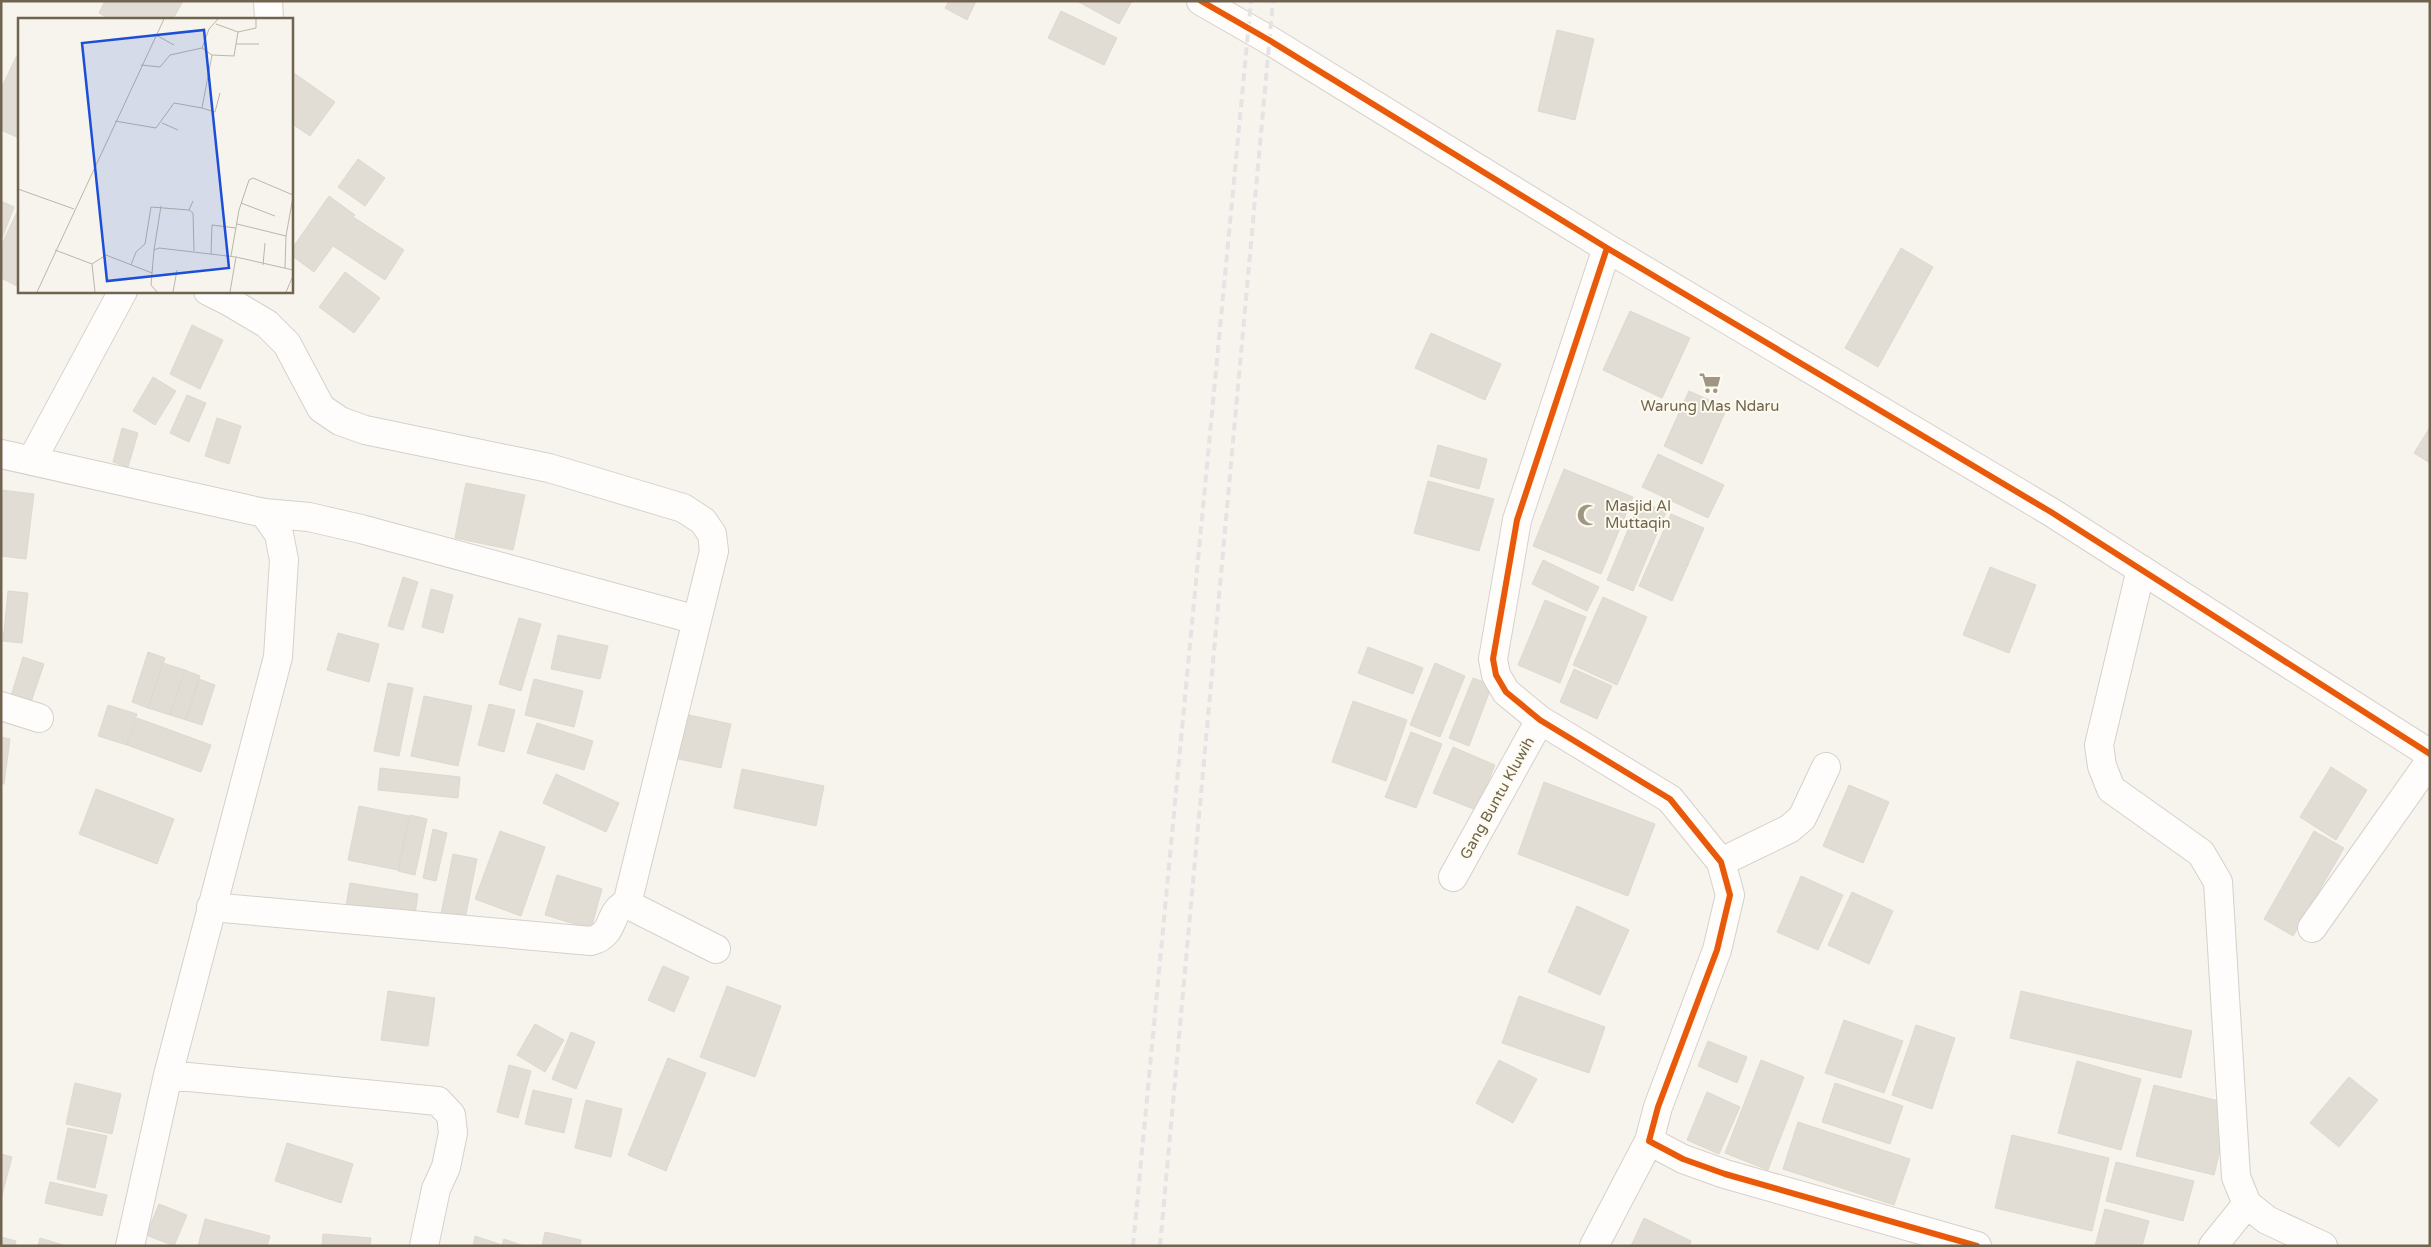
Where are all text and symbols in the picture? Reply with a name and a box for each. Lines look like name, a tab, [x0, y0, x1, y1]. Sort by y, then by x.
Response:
inset map	[18, 18, 292, 292]
supermarket icon: Warung Mas Ndaru	[1697, 370, 1723, 396]
place label: Warung Mas Ndaru	[1640, 397, 1780, 415]
place label: Masjid Al Muttaqin	[1605, 497, 1671, 532]
mosque icon: Masjid Al Muttaqin	[1575, 502, 1601, 528]
street label: Gang Buntu Kluwih	[1456, 734, 1538, 862]

